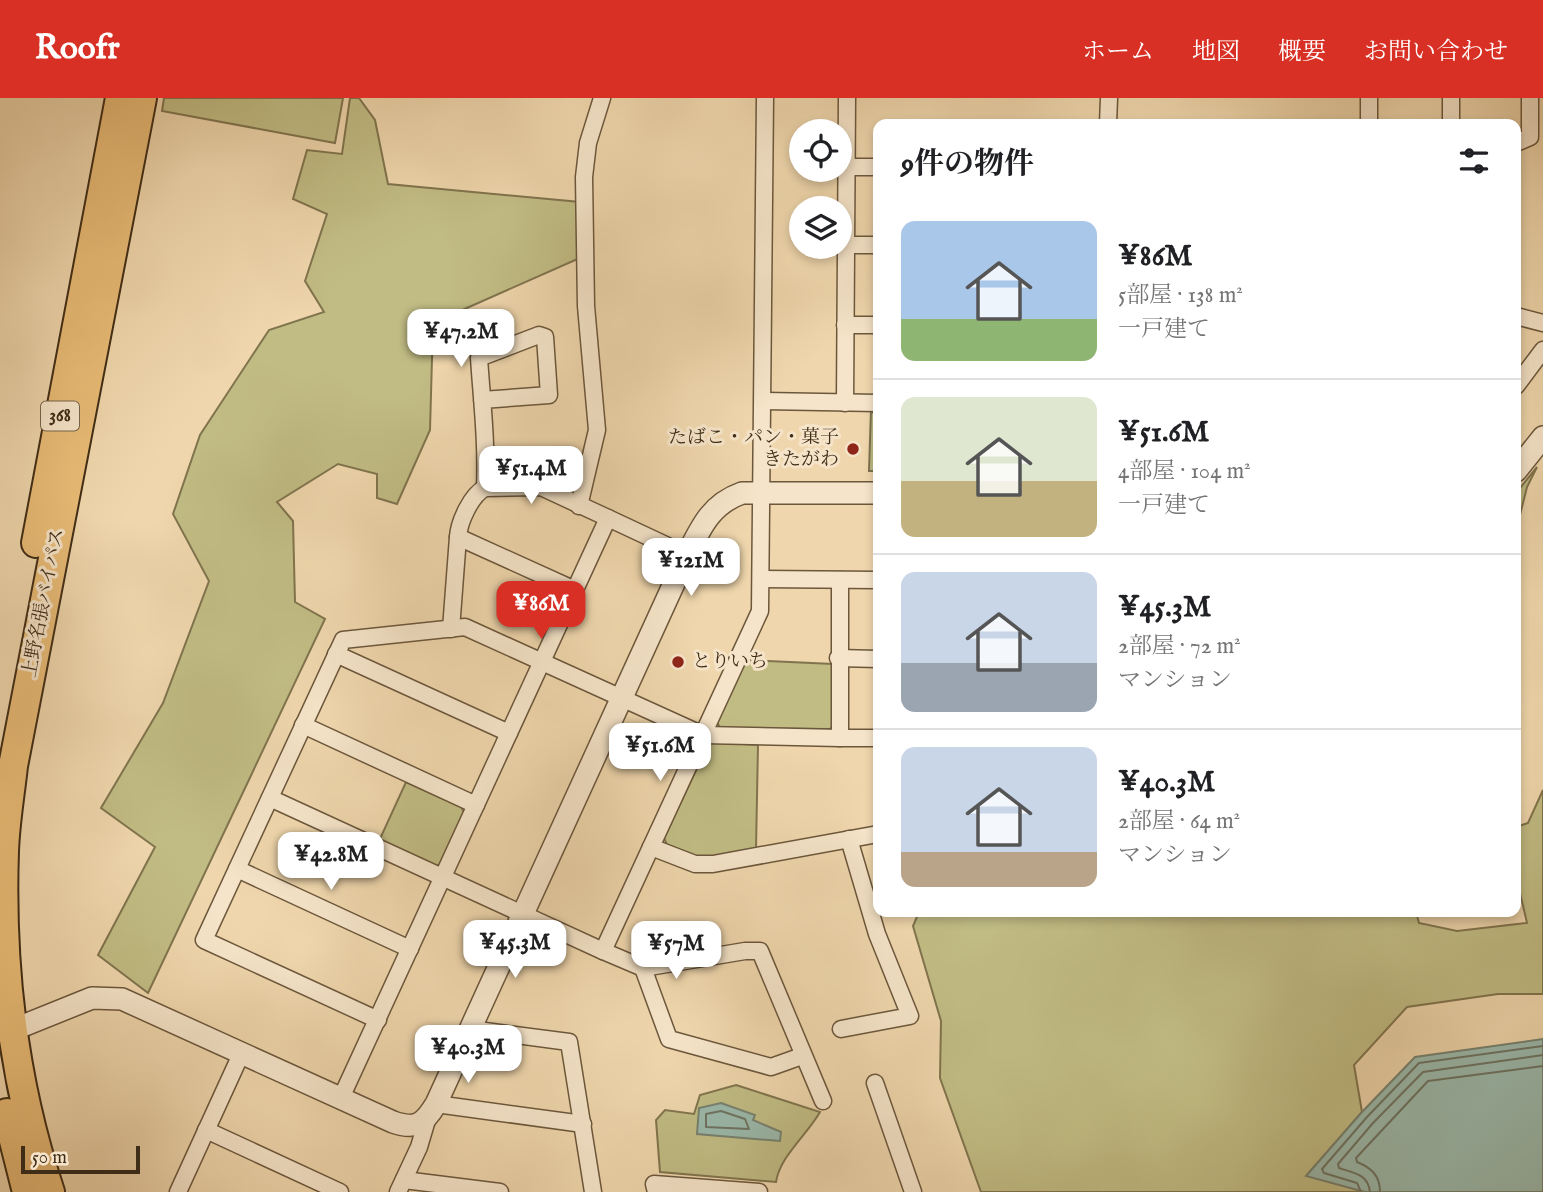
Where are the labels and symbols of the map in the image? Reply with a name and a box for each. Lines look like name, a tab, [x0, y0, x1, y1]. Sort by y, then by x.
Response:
pin: ¥47.2M	[404, 310, 518, 369]
road number: 368	[41, 402, 79, 430]
place label: たばこ・パン・菓子 きたがわ	[668, 426, 839, 472]
marker: たばこ・パン・菓子 きたがわ	[845, 441, 861, 457]
pin: ¥51.4M	[474, 446, 588, 506]
street label: 上野名張バイパス	[18, 526, 70, 680]
pin: ¥121M	[642, 538, 740, 598]
pin: ¥86M	[500, 582, 582, 641]
place label: とりいち	[692, 650, 768, 674]
marker: とりいち	[670, 654, 686, 670]
pin: ¥51.6M	[603, 724, 717, 783]
pin: ¥42.8M	[274, 832, 388, 892]
pin: ¥45.3M	[458, 920, 572, 980]
pin: ¥57M	[635, 922, 717, 981]
pin: ¥40.3M	[411, 1026, 525, 1085]
scale bar	[21, 1143, 140, 1175]

